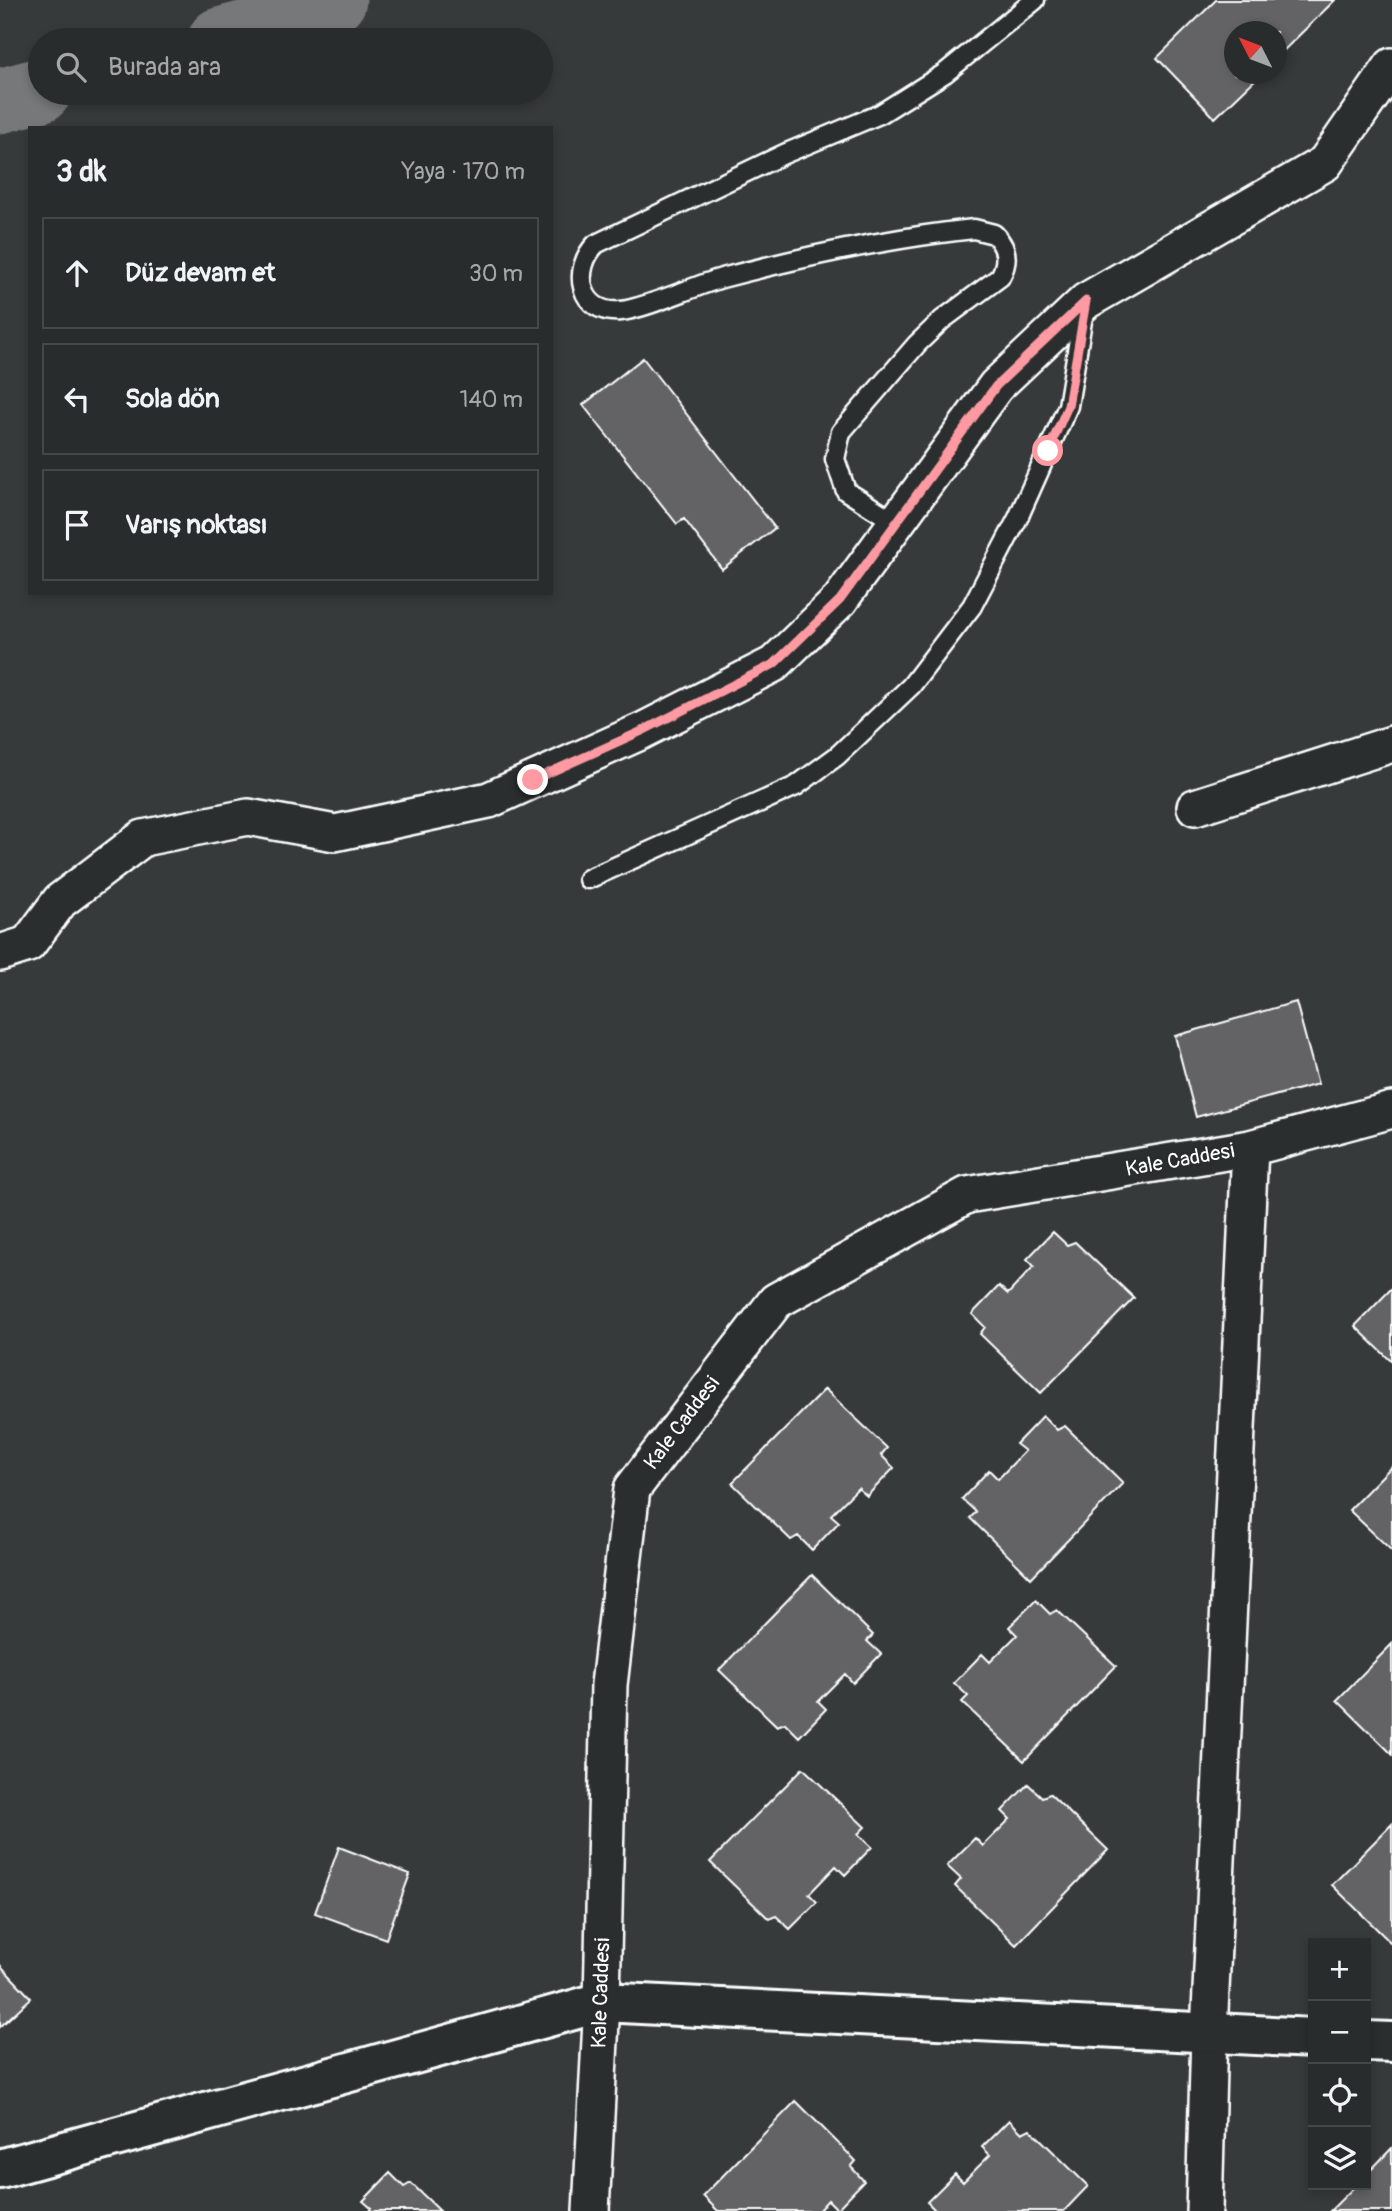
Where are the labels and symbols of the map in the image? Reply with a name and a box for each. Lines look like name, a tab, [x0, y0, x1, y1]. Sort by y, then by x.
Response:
north arrow	[1224, 21, 1287, 84]
route start	[1032, 435, 1063, 466]
route end	[517, 764, 548, 795]
street label: Kale Caddesi	[1123, 1137, 1237, 1183]
street label: Kale Caddesi	[638, 1371, 726, 1475]
street label: Kale Caddesi	[586, 1937, 616, 2049]

